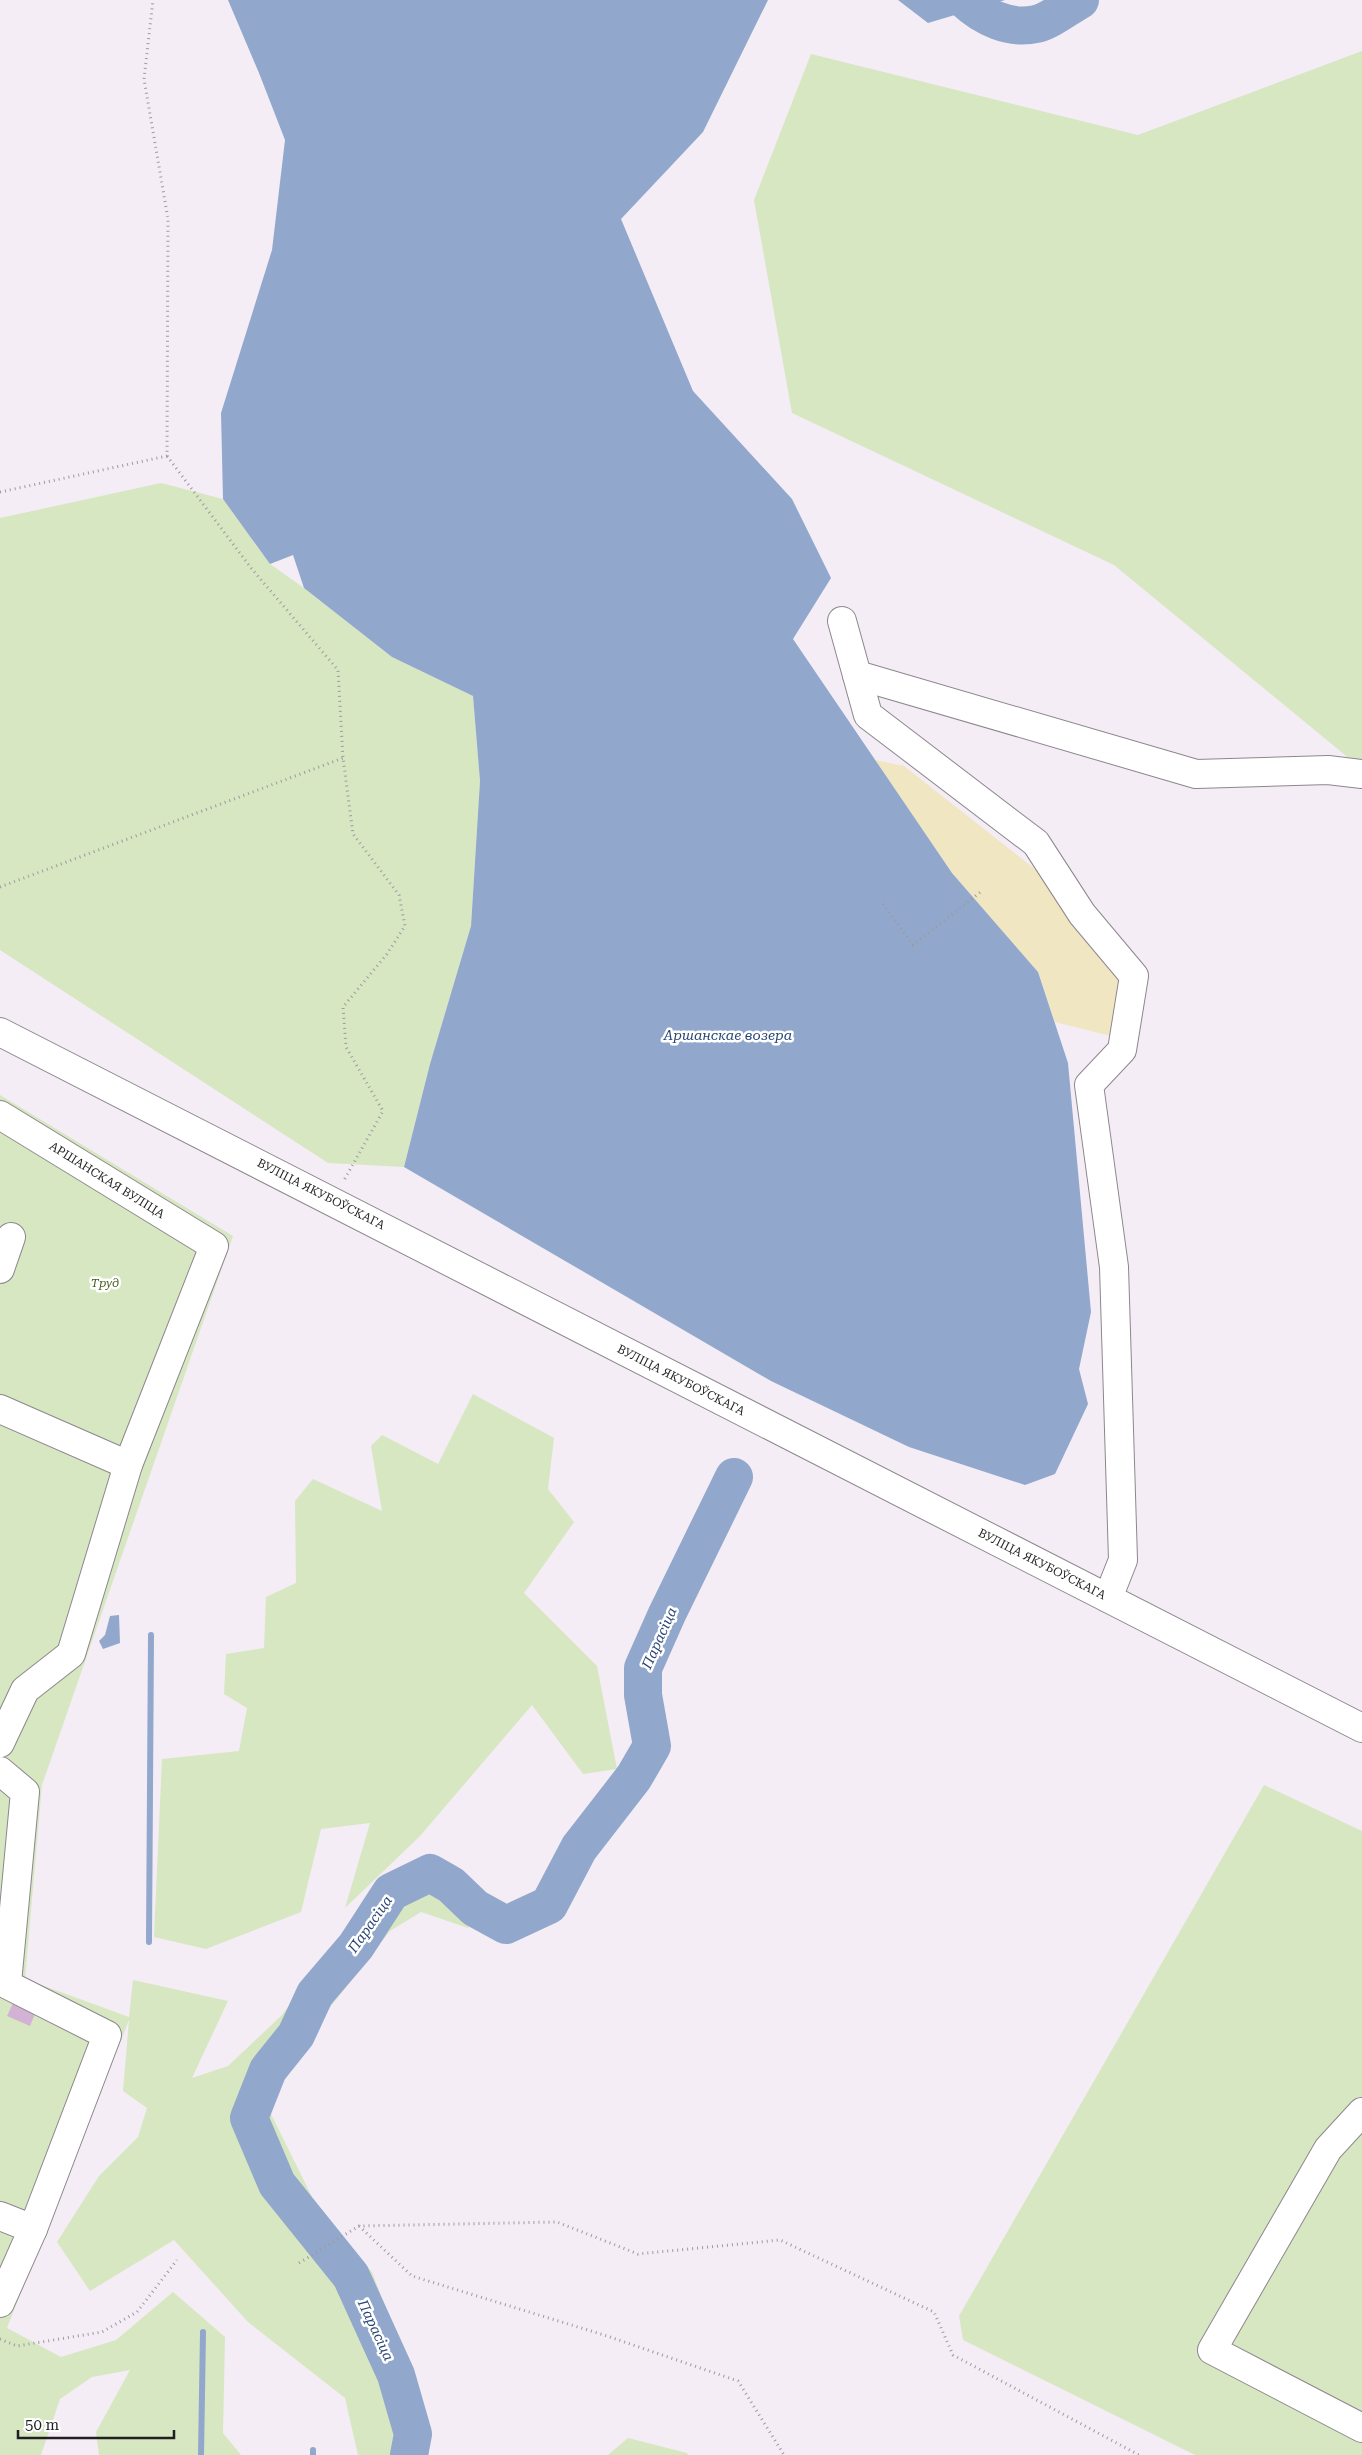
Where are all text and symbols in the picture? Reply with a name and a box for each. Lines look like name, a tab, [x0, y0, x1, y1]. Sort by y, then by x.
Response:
water label: Аршанскае возера	[663, 1027, 792, 1043]
street label: АРШАНСКАЯ ВУЛІЦА	[47, 1139, 168, 1222]
street label: ВУЛІЦА ЯКУБОЎСКАГА	[255, 1156, 388, 1233]
park label: Труд	[91, 1276, 119, 1290]
street label: ВУЛІЦА ЯКУБОЎСКАГА	[615, 1342, 748, 1419]
street label: ВУЛІЦА ЯКУБОЎСКАГА	[976, 1526, 1109, 1603]
water label: Парасіца	[638, 1605, 680, 1672]
water label: Парасіца	[344, 1893, 395, 1956]
water label: Парасіца	[354, 2296, 397, 2363]
scale bar	[18, 2408, 174, 2440]
text: 50 m	[25, 2416, 60, 2434]

